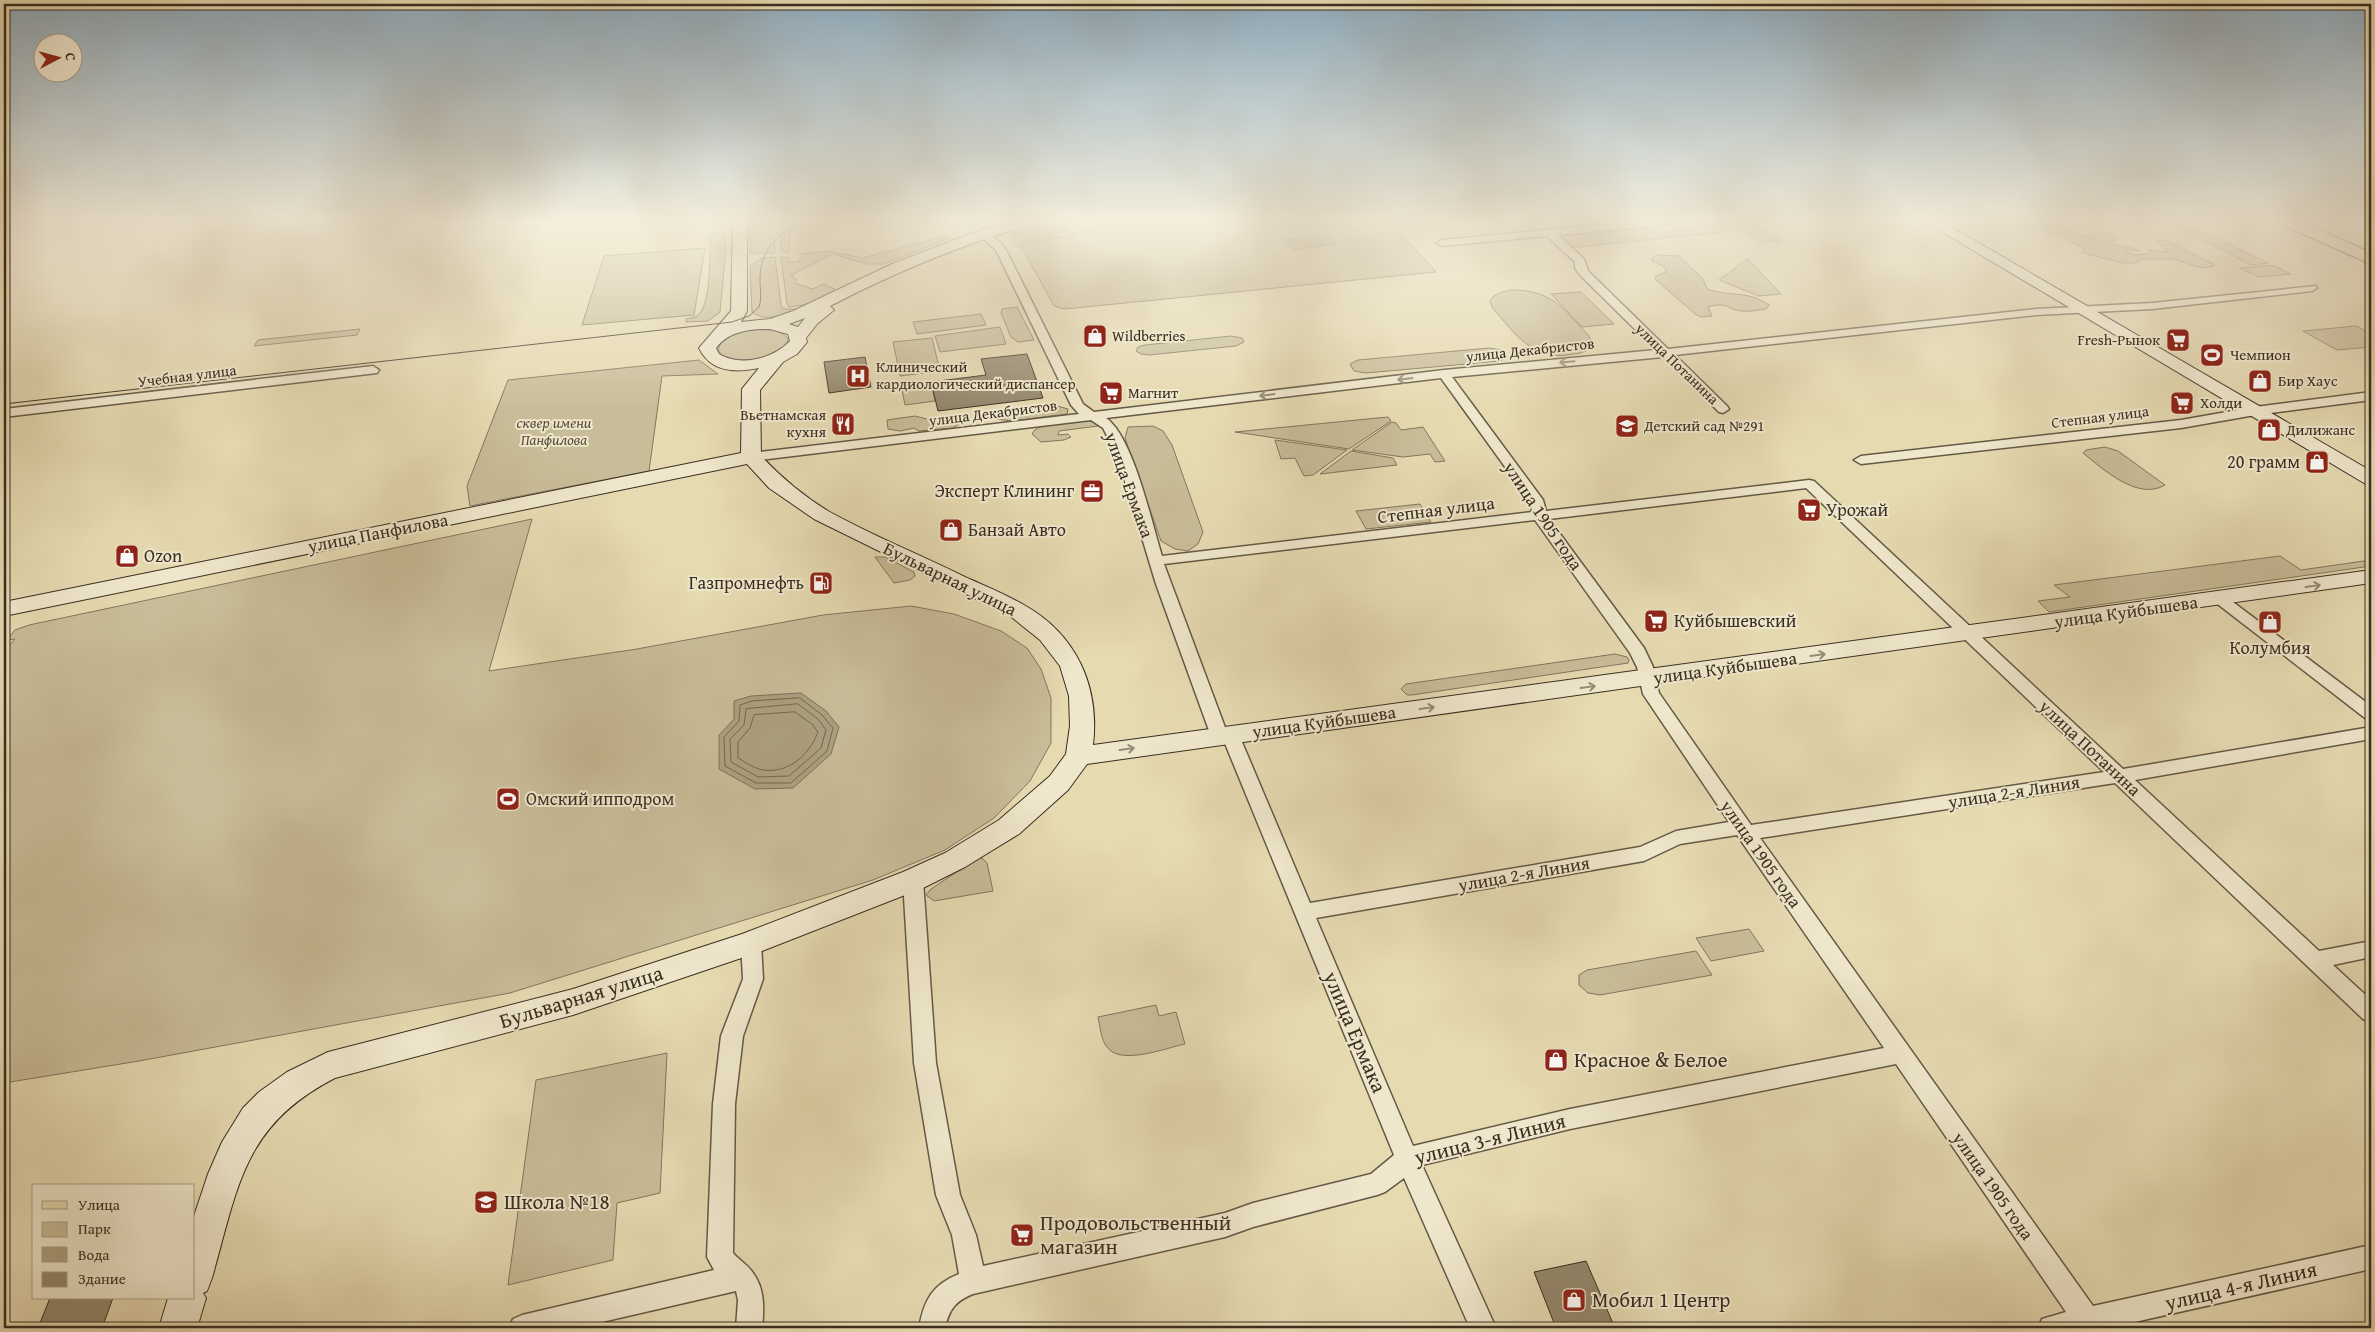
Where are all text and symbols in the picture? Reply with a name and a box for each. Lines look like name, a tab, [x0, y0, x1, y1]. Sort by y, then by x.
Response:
north arrow	[32, 32, 82, 82]
text: С	[61, 52, 81, 62]
street label: улица Потанина	[1630, 318, 1724, 410]
shop icon: Wildberries	[1082, 323, 1108, 349]
place label: Wildberries	[1112, 325, 1186, 346]
supermarket icon: Fresh-Рынок	[2165, 327, 2191, 353]
place label: Fresh-Рынок	[2077, 329, 2160, 350]
street label: улица Декабристов	[1464, 332, 1595, 367]
sports icon: Чемпион	[2199, 342, 2225, 368]
place label: Чемпион	[2230, 344, 2291, 365]
place label: Клинический кардиологический диспансер	[876, 356, 1076, 394]
one-way arrow	[1559, 358, 1575, 367]
street label: Учебная улица	[136, 359, 238, 392]
hospital icon: Клинический кардиологический диспансер	[845, 363, 871, 389]
shop icon: Бир Хаус	[2247, 368, 2273, 394]
place label: Бир Хаус	[2278, 370, 2338, 391]
one-way arrow	[1398, 374, 1414, 384]
supermarket icon: Магнит	[1098, 380, 1124, 406]
place label: Магнит	[1128, 382, 1179, 403]
one-way arrow	[1260, 390, 1276, 400]
supermarket icon: Холди	[2169, 390, 2195, 416]
place label: Холди	[2200, 392, 2242, 413]
street label: улица Декабристов	[927, 394, 1058, 431]
street label: Степная улица	[2050, 400, 2151, 433]
place label: Вьетнамская кухня	[740, 404, 826, 442]
restaurant icon: Вьетнамская кухня	[830, 411, 856, 437]
park label: сквер имени Панфилова	[517, 412, 592, 450]
school or university icon: Детский сад №291	[1614, 413, 1640, 439]
place label: Детский сад №291	[1643, 415, 1765, 436]
shop icon: Дилижанс	[2256, 417, 2282, 443]
place label: Дилижанс	[2285, 419, 2356, 440]
street label: улица Ермака	[1097, 427, 1161, 542]
place label: 20 грамм	[2227, 448, 2300, 475]
shop icon: 20 грамм	[2304, 449, 2330, 475]
street label: улица 1905 года	[1496, 455, 1590, 576]
place label: Эксперт Клининг	[934, 477, 1074, 504]
office icon: Эксперт Клининг	[1079, 478, 1105, 504]
street label: Степная улица	[1376, 489, 1496, 530]
place label: Урожай	[1826, 496, 1889, 523]
supermarket icon: Урожай	[1796, 497, 1822, 523]
street label: улица Панфилова	[304, 506, 451, 560]
place label: Банзай Авто	[968, 516, 1066, 543]
shop icon: Банзай Авто	[938, 517, 964, 543]
street label: Бульварная улица	[879, 535, 1022, 623]
place label: Ozon	[144, 542, 182, 569]
shop icon: Ozon	[114, 543, 140, 569]
place label: Газпромнефть	[689, 569, 804, 596]
fuel station icon: Газпромнефть	[808, 570, 834, 596]
one-way arrow	[2305, 580, 2321, 590]
street label: улица Куйбышева	[2051, 588, 2200, 635]
place label: Куйбышевский	[1674, 607, 1797, 634]
supermarket icon: Куйбышевский	[1643, 608, 1669, 634]
shop icon: Колумбия	[2257, 609, 2283, 635]
place label: Колумбия	[2229, 634, 2311, 661]
street label: улица Куйбышева	[1650, 644, 1799, 691]
one-way arrow	[1810, 649, 1826, 659]
one-way arrow	[1580, 681, 1596, 691]
street label: улица Потанина	[2033, 692, 2148, 802]
street label: улица Куйбышева	[1249, 698, 1398, 745]
one-way arrow	[1419, 703, 1435, 713]
one-way arrow	[1119, 744, 1135, 754]
street label: улица 2-я Линия	[1945, 768, 2082, 815]
place label: Омский ипподром	[526, 785, 674, 812]
sports icon: Омский ипподром	[495, 786, 521, 812]
street label: улица 1905 года	[1714, 793, 1809, 914]
street label: улица 2-я Линия	[1455, 849, 1592, 899]
street label: Бульварная улица	[495, 957, 667, 1036]
street label: улица Ермака	[1316, 965, 1395, 1097]
place label: Красное & Белое	[1574, 1044, 1728, 1075]
shop icon: Красное & Белое	[1543, 1047, 1569, 1073]
street label: улица 3-я Линия	[1410, 1105, 1569, 1173]
street label: улица 1905 года	[1946, 1125, 2041, 1246]
legend	[32, 1184, 195, 1300]
place label: Школа №18	[504, 1186, 610, 1217]
school or university icon: Школа №18	[473, 1189, 499, 1215]
text: Улица	[78, 1194, 121, 1215]
place label: Продовольственный магазин	[1040, 1207, 1231, 1262]
text: Парк	[78, 1218, 111, 1239]
supermarket icon: Продовольственный магазин	[1009, 1222, 1035, 1248]
text: Вода	[78, 1244, 110, 1265]
street label: улица 4-я Линия	[2161, 1253, 2320, 1318]
text: Здание	[78, 1268, 126, 1289]
place label: Мобил 1 Центр	[1592, 1284, 1730, 1315]
shop icon: Мобил 1 Центр	[1561, 1287, 1587, 1313]

